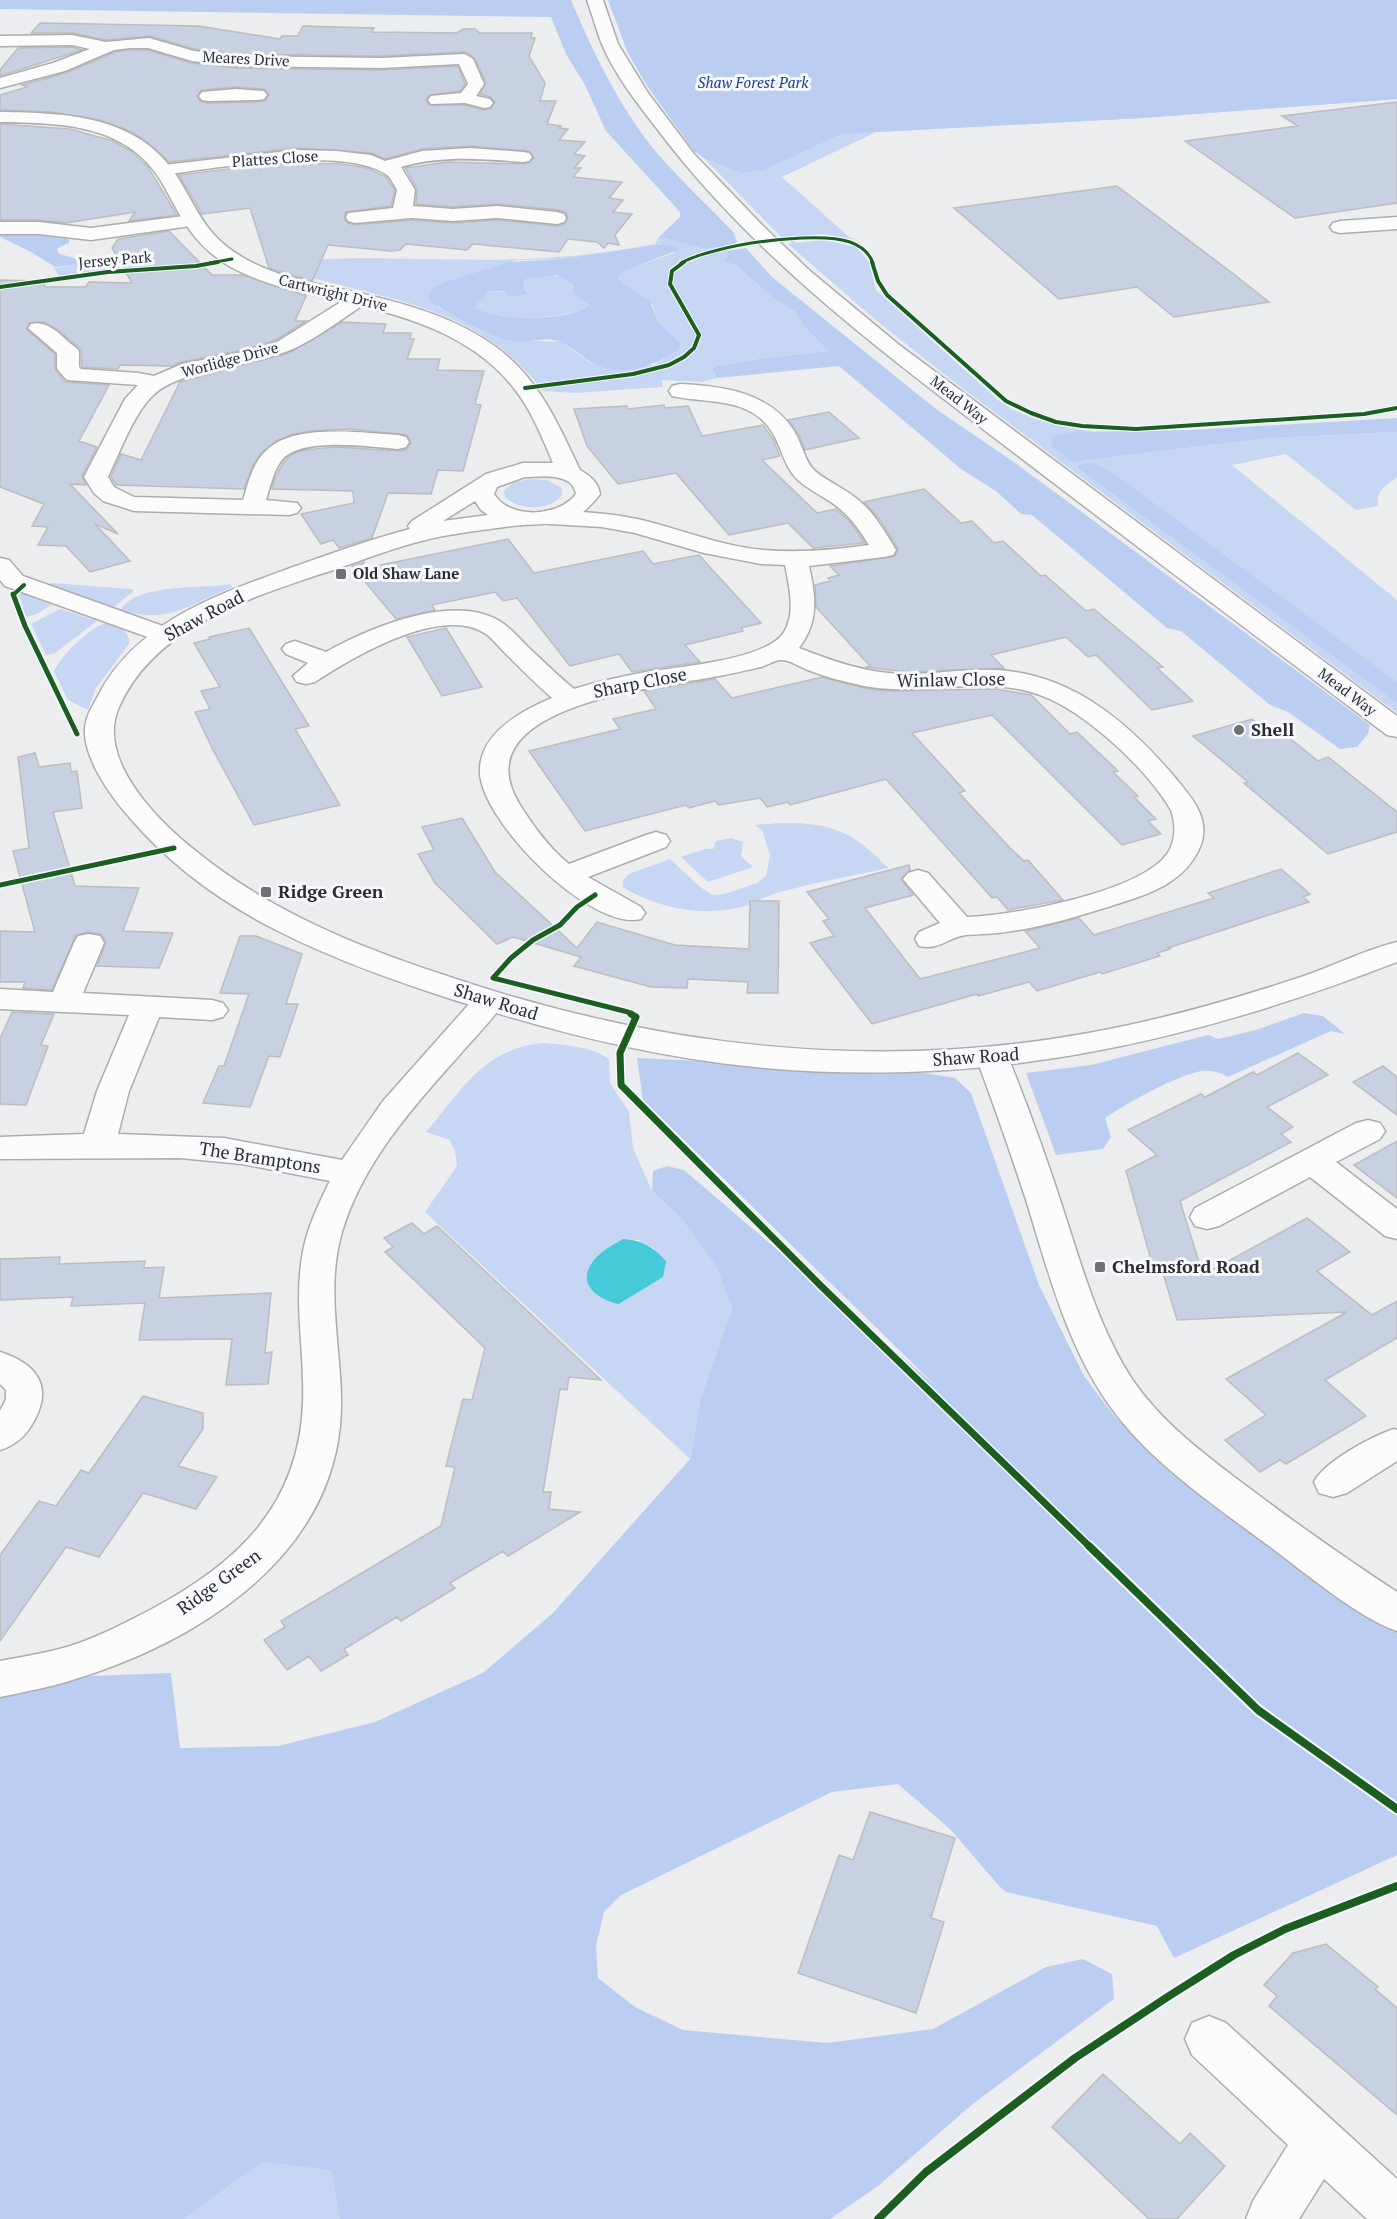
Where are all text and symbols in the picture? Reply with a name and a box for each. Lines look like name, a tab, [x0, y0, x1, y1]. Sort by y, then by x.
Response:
street label: Meares Drive	[202, 46, 290, 70]
park label: Shaw Forest Park	[698, 72, 809, 92]
street label: Plattes Close	[231, 145, 319, 171]
street label: Jersey Park	[77, 246, 153, 272]
street label: Cartwright Drive	[277, 269, 390, 315]
street label: Worlidge Drive	[179, 337, 280, 382]
street label: Mead Way	[927, 370, 993, 428]
place label: Old Shaw Lane	[353, 563, 459, 583]
marker: Old Shaw Lane	[334, 567, 348, 581]
street label: Shaw Road	[160, 584, 248, 646]
street label: Sharp Close	[591, 661, 689, 703]
street label: Mead Way	[1314, 663, 1381, 720]
street label: Winlaw Close	[896, 666, 1006, 692]
place label: Shell	[1251, 717, 1294, 741]
marker: Shell	[1232, 723, 1246, 737]
place label: Ridge Green	[278, 879, 384, 903]
marker: Ridge Green	[259, 885, 273, 899]
street label: Shaw Road	[451, 977, 541, 1025]
street label: Shaw Road	[932, 1041, 1020, 1071]
street label: The Bramptons	[198, 1136, 323, 1178]
place label: Chelmsford Road	[1112, 1254, 1260, 1278]
marker: Chelmsford Road	[1093, 1260, 1107, 1274]
street label: Ridge Green	[172, 1543, 265, 1620]

